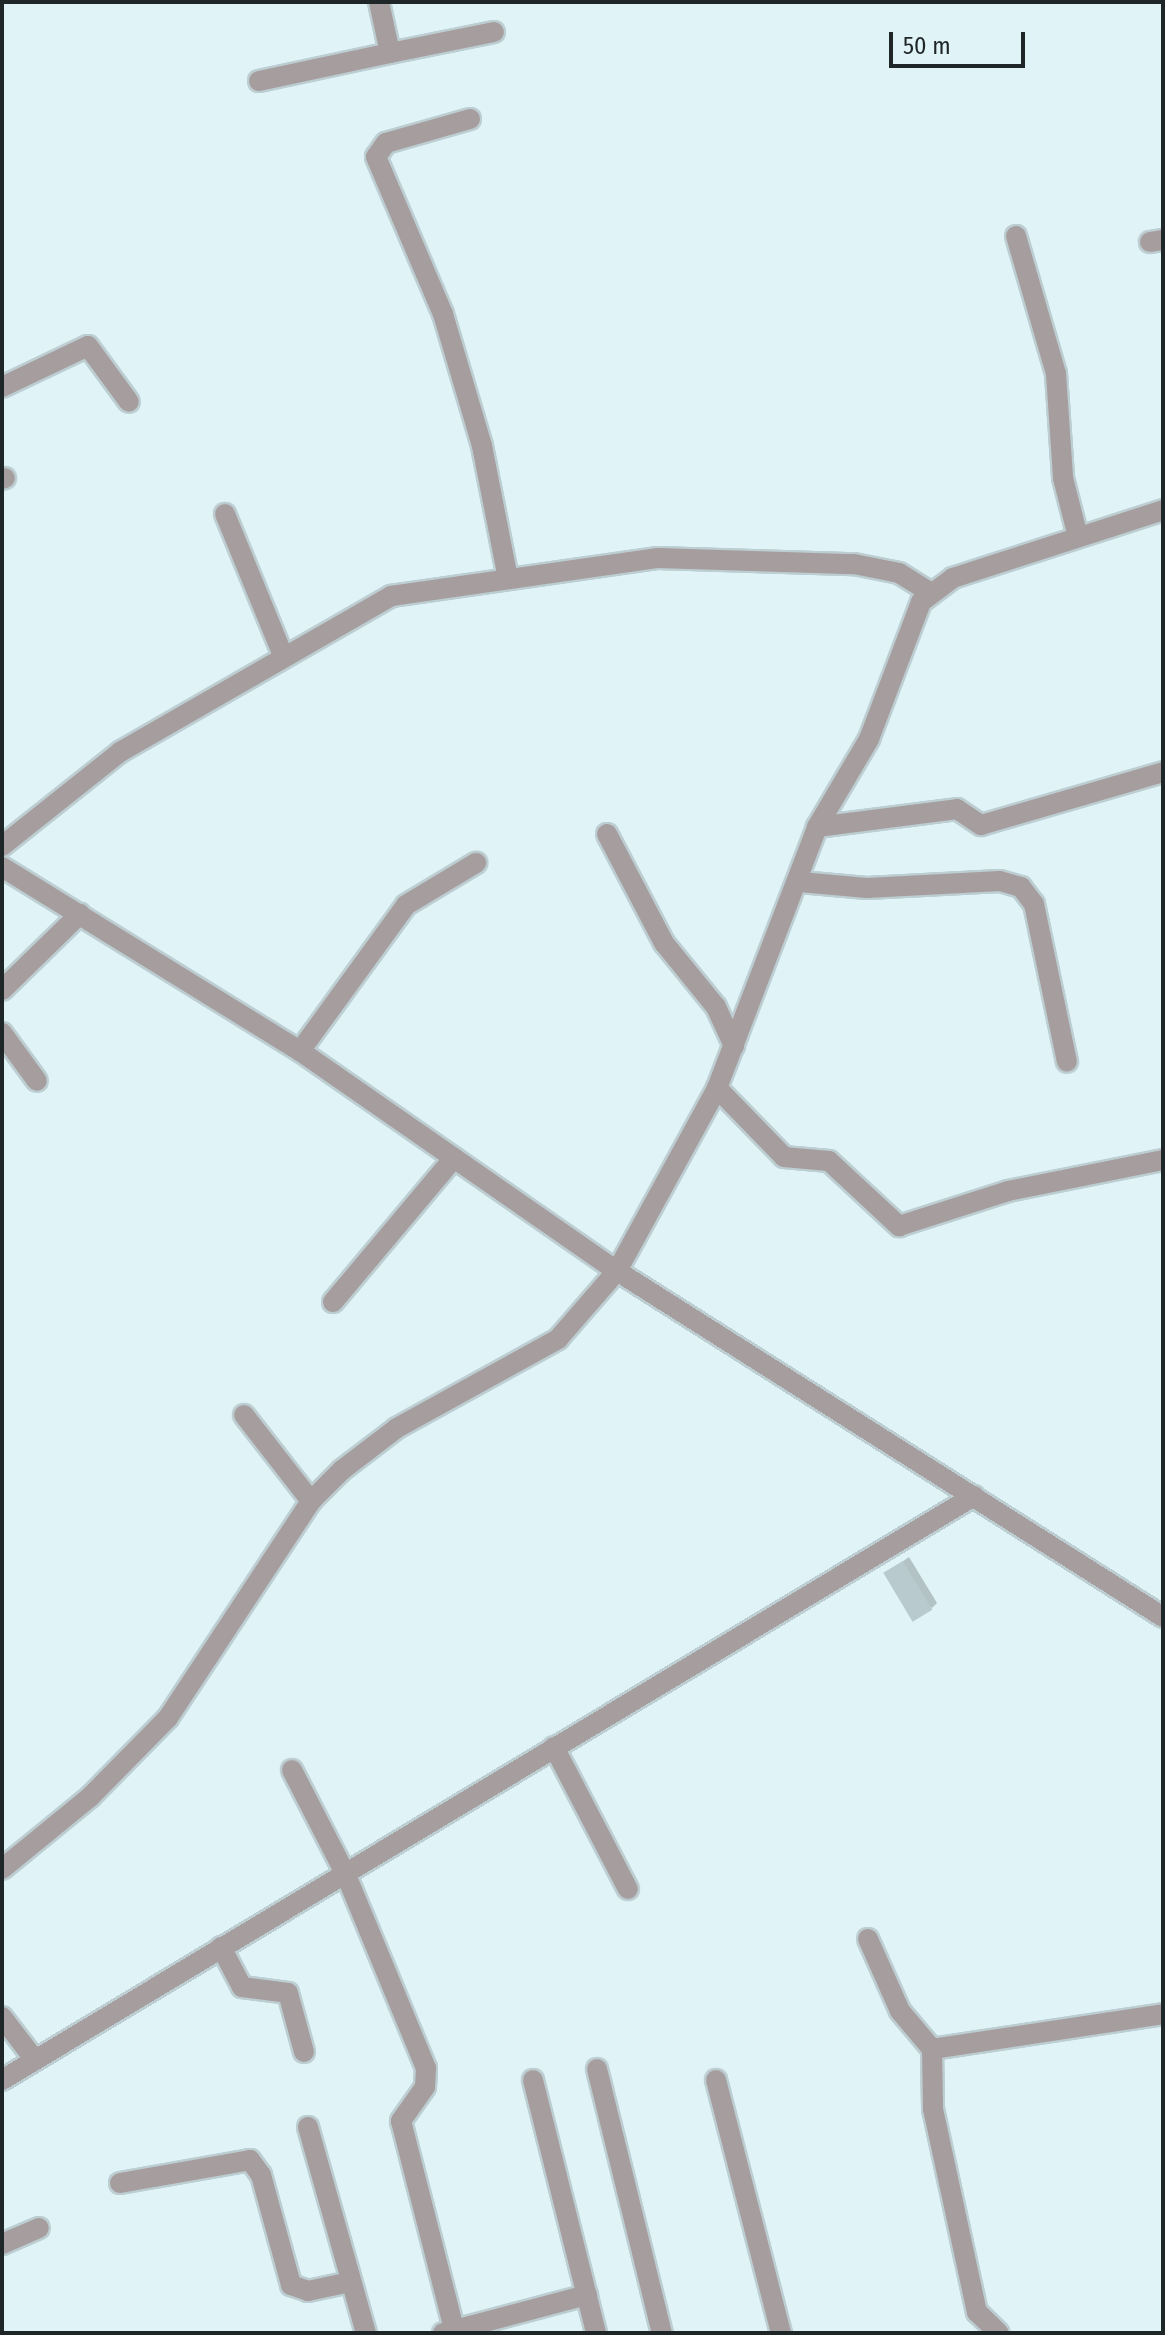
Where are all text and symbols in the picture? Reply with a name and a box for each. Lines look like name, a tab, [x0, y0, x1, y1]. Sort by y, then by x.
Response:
scale bar	[893, 16, 1029, 66]
text: 50 m	[903, 32, 951, 60]

